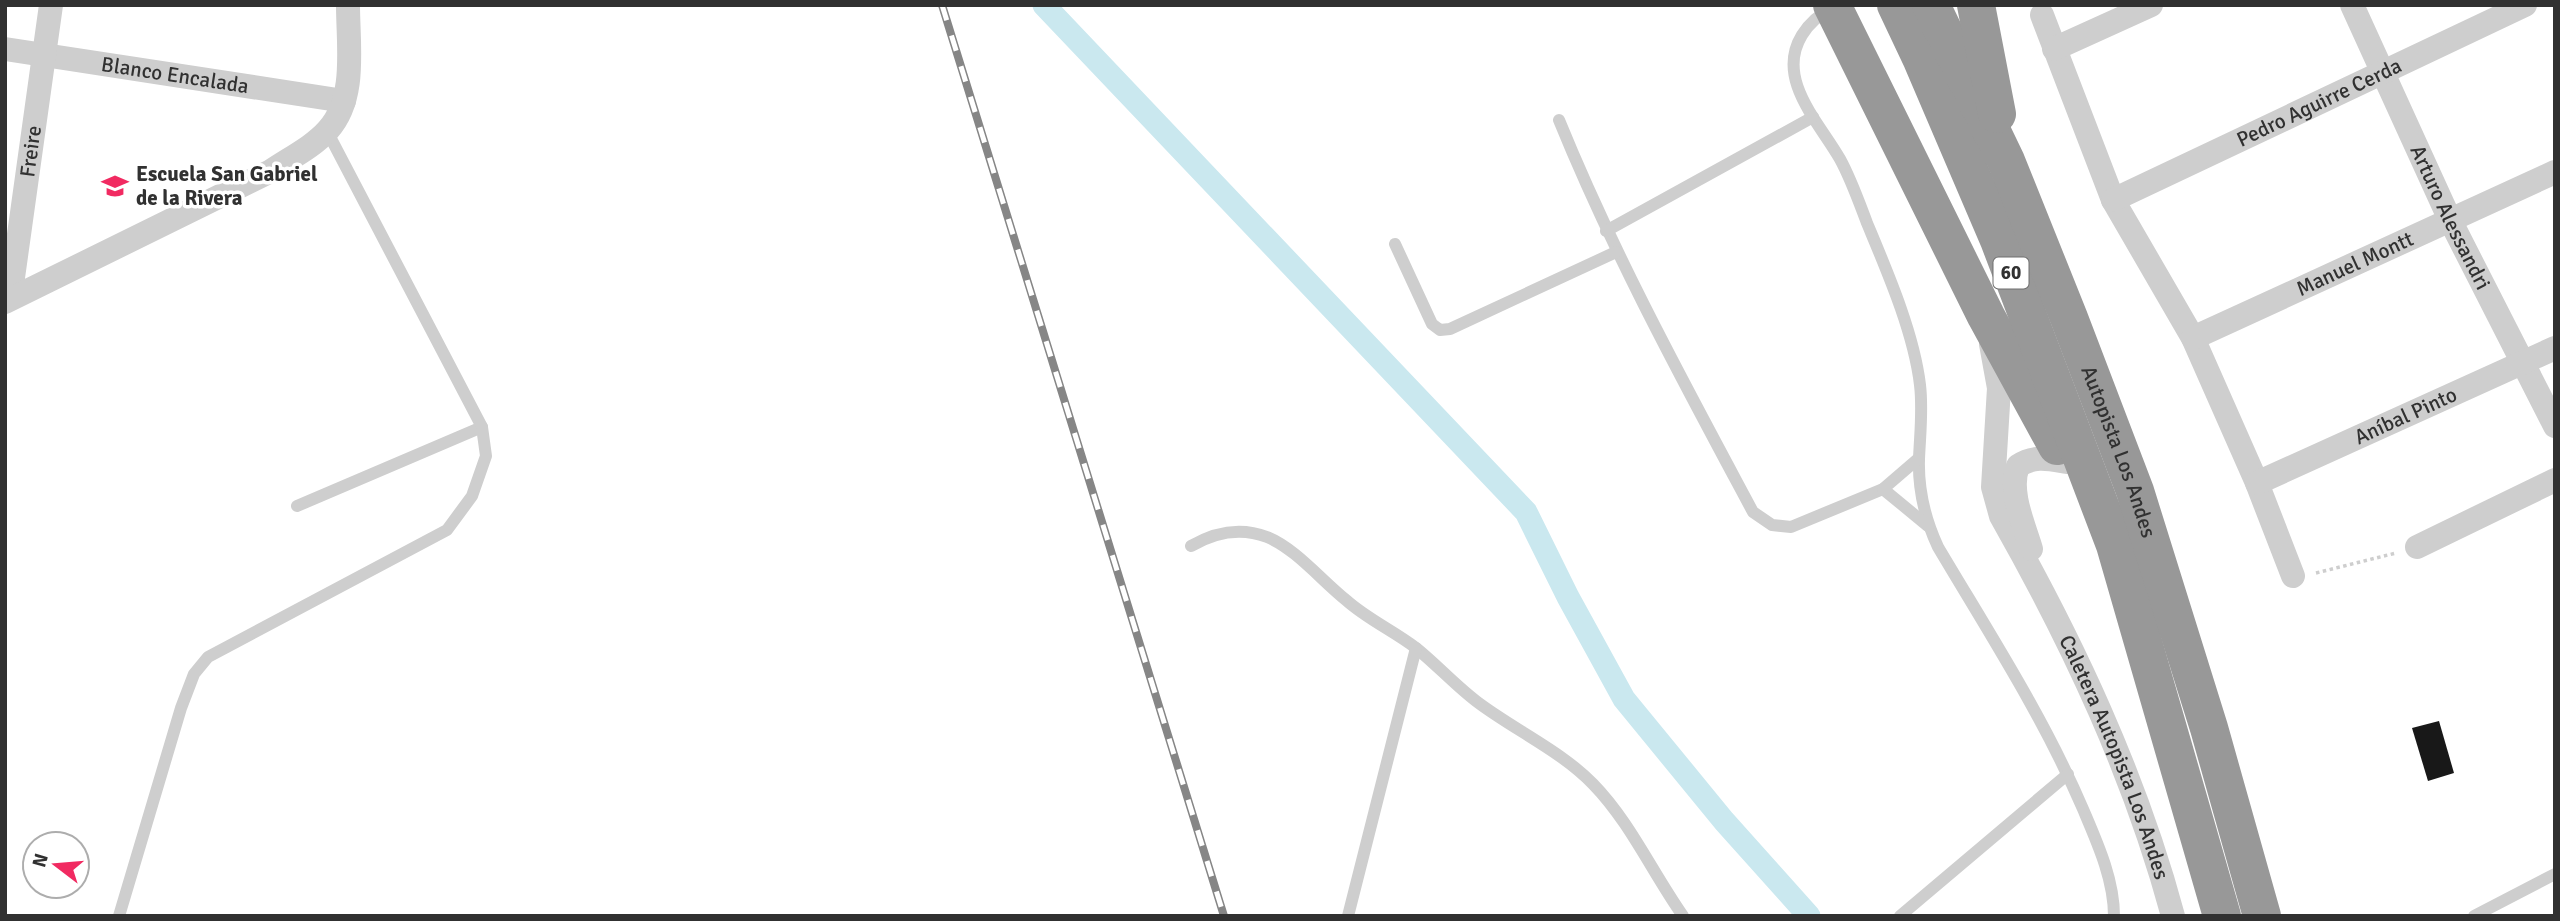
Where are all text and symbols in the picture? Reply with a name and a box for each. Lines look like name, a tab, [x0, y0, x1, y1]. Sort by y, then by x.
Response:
street label: Blanco Encalada	[99, 51, 251, 99]
street label: Pedro Aguirre Cerda	[2232, 52, 2406, 153]
street label: Freire	[14, 124, 47, 179]
street label: Arturo Alessandri	[2405, 141, 2496, 294]
place label: Escuela San Gabriel de la Rivera	[136, 161, 318, 211]
school or university icon: Escuela San Gabriel de la Rivera	[100, 171, 130, 201]
street label: Manuel Montt	[2292, 226, 2417, 302]
road number: 60	[1994, 258, 2028, 288]
street label: Autopista Los Andes	[2075, 362, 2162, 541]
street label: Aníbal Pinto	[2350, 381, 2461, 450]
street label: Caletera Autopista Los Andes	[2053, 631, 2175, 882]
north arrow	[21, 830, 91, 900]
text: N	[27, 851, 54, 870]

